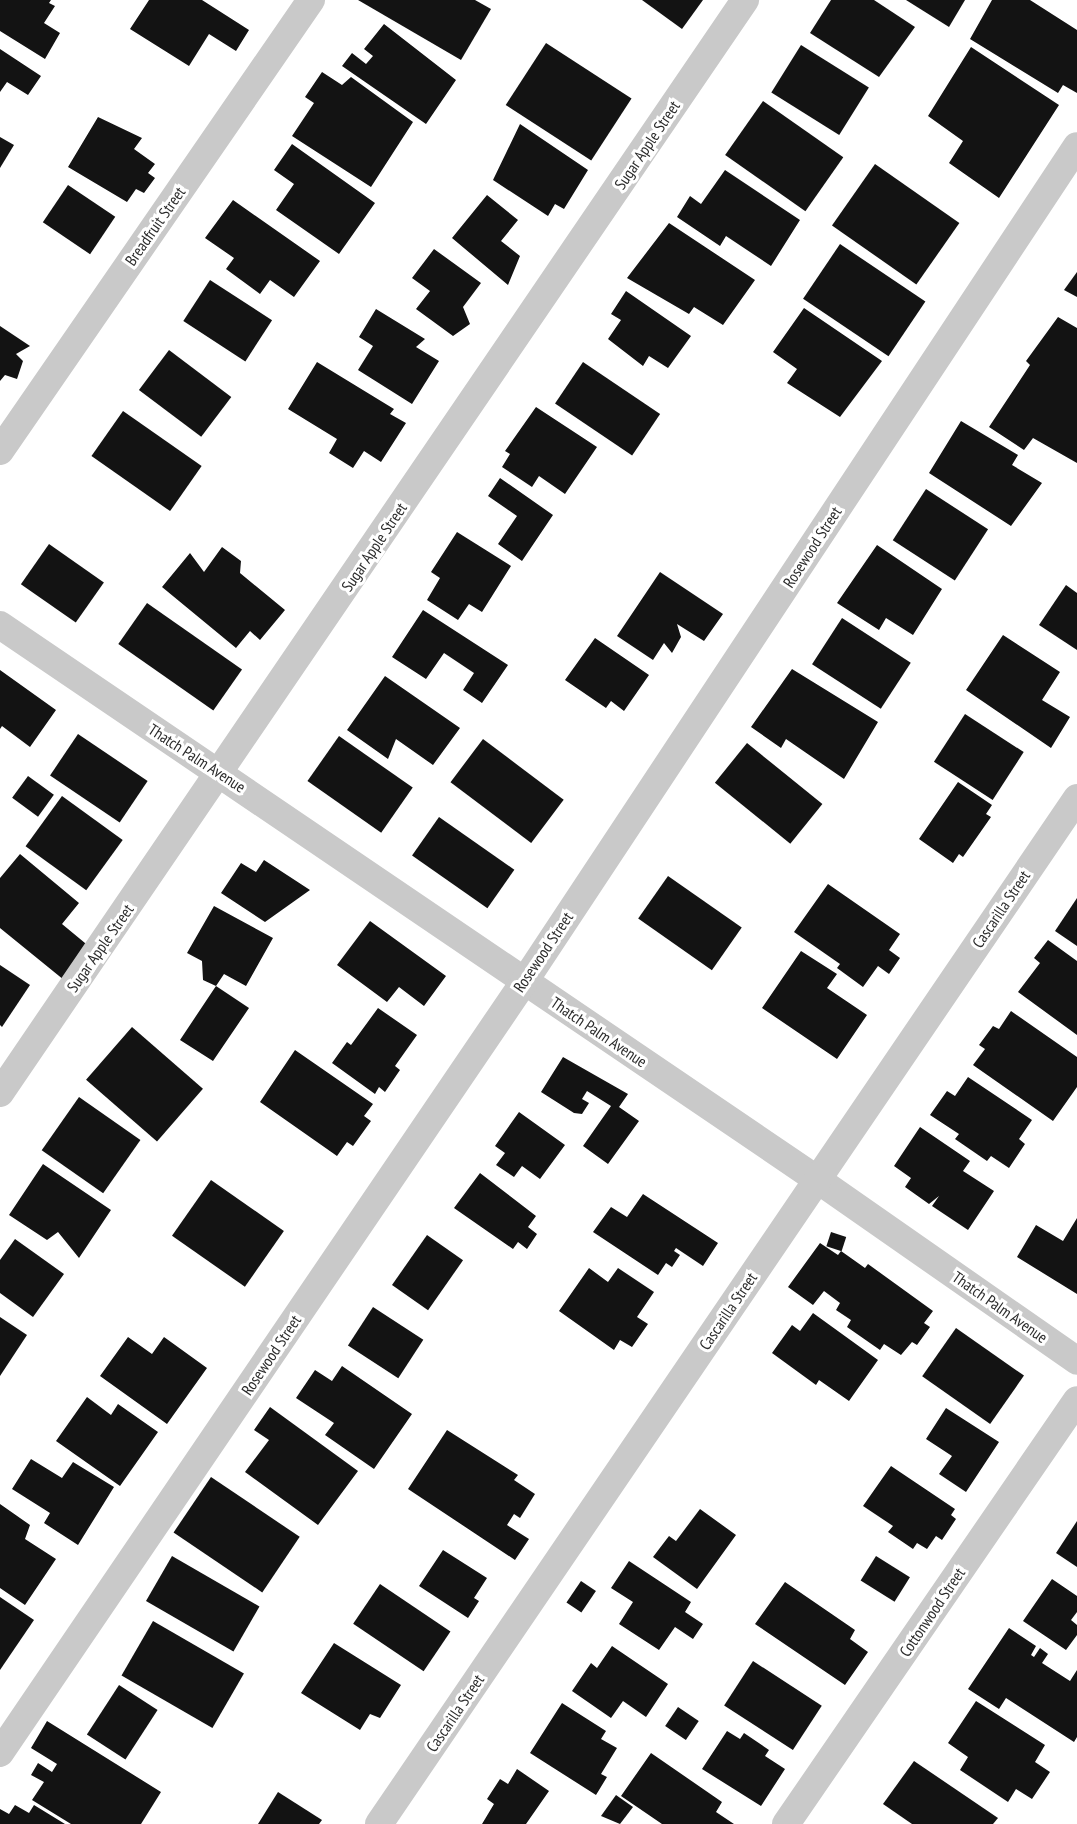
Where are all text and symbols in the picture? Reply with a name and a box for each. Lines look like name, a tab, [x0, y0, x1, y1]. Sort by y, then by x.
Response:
street label: Sugar Apple Street	[610, 97, 684, 193]
street label: Breadfruit Street	[121, 183, 189, 269]
street label: Sugar Apple Street	[337, 499, 411, 595]
street label: Rosewood Street	[779, 503, 845, 591]
street label: Thatch Palm Avenue	[145, 719, 249, 797]
street label: Cascarilla Street	[968, 867, 1034, 951]
street label: Sugar Apple Street	[63, 900, 137, 996]
street label: Rosewood Street	[509, 908, 577, 996]
street label: Thatch Palm Avenue	[547, 993, 651, 1071]
street label: Thatch Palm Avenue	[949, 1267, 1051, 1347]
street label: Cascarilla Street	[695, 1269, 761, 1353]
street label: Rosewood Street	[237, 1311, 305, 1399]
street label: Cottonwood Street	[895, 1564, 969, 1660]
street label: Cascarilla Street	[422, 1671, 488, 1755]

